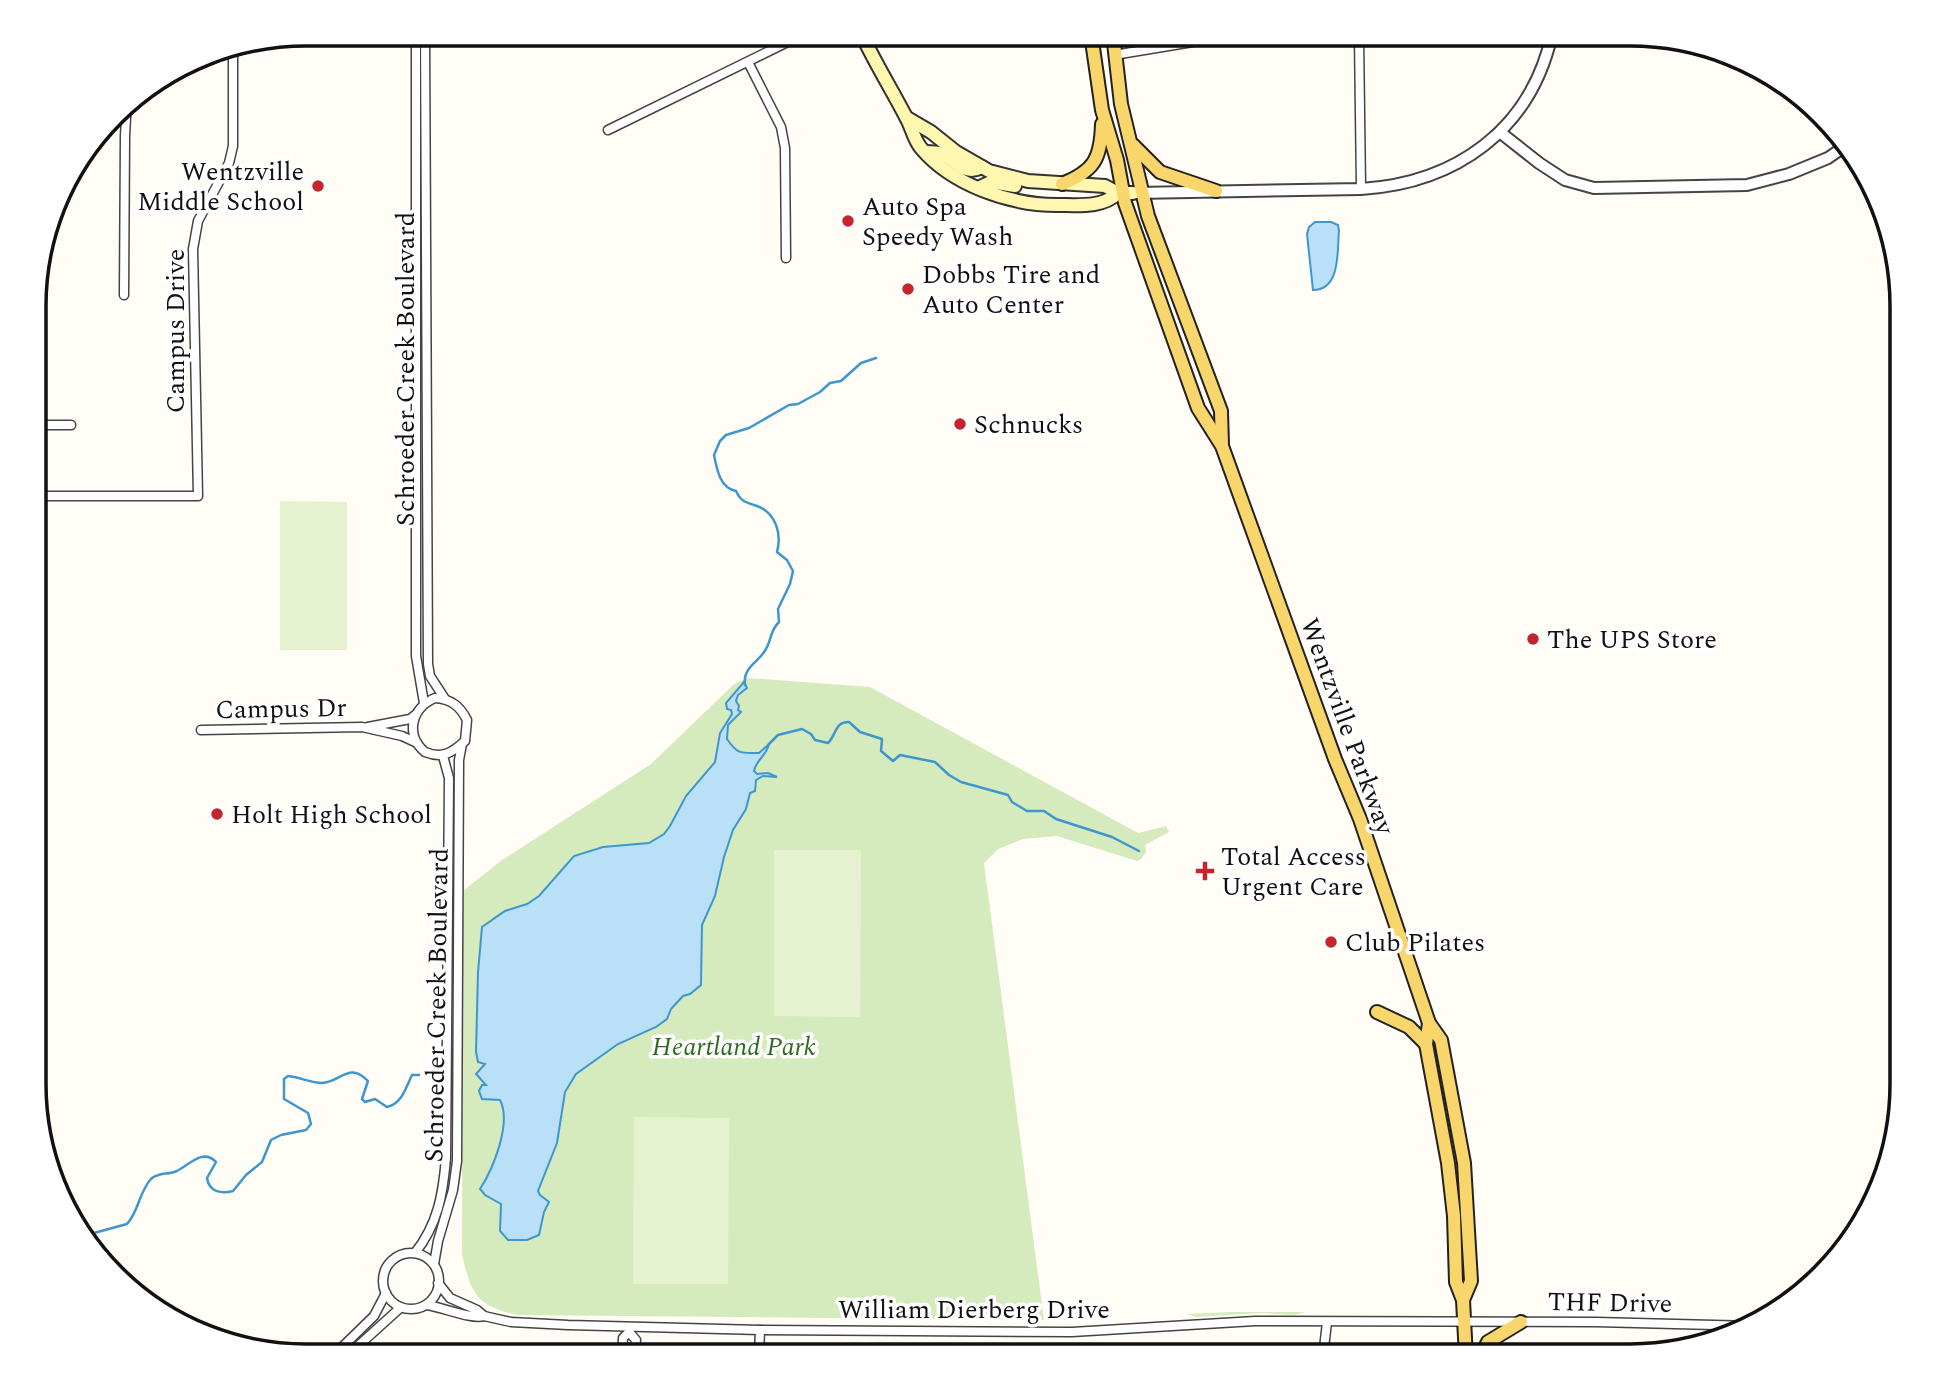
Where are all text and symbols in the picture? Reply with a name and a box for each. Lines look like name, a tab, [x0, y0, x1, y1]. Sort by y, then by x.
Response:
place label: Wentzville Middle School	[137, 152, 304, 222]
marker: Wentzville Middle School	[310, 178, 326, 194]
place label: Auto Spa Speedy Wash	[862, 187, 1013, 257]
street label: Schroeder Creek Boulevard	[386, 212, 426, 526]
marker: Auto Spa Speedy Wash	[840, 213, 856, 229]
street label: Campus Drive	[156, 249, 196, 413]
place label: Dobbs Tire and Auto Center	[922, 255, 1100, 325]
marker: Dobbs Tire and Auto Center	[900, 281, 916, 297]
place label: Schnucks	[974, 405, 1083, 445]
marker: Schnucks	[952, 416, 968, 432]
street label: Wentzville Parkway	[1289, 613, 1405, 842]
place label: The UPS Store	[1547, 620, 1717, 660]
marker: The UPS Store	[1525, 631, 1541, 647]
street label: Campus Dr	[215, 688, 347, 730]
place label: Holt High School	[231, 795, 432, 835]
marker: Holt High School	[209, 806, 225, 822]
place label: Total Access Urgent Care	[1221, 837, 1366, 907]
street label: Schroeder Creek Boulevard	[414, 847, 460, 1163]
marker: Total Access Urgent Care	[1195, 861, 1215, 881]
place label: Club Pilates	[1345, 923, 1485, 963]
marker: Club Pilates	[1323, 934, 1339, 950]
park label: Heartland Park	[652, 1027, 816, 1067]
street label: THF Drive	[1547, 1282, 1673, 1324]
street label: William Dierberg Drive	[838, 1290, 1110, 1330]

